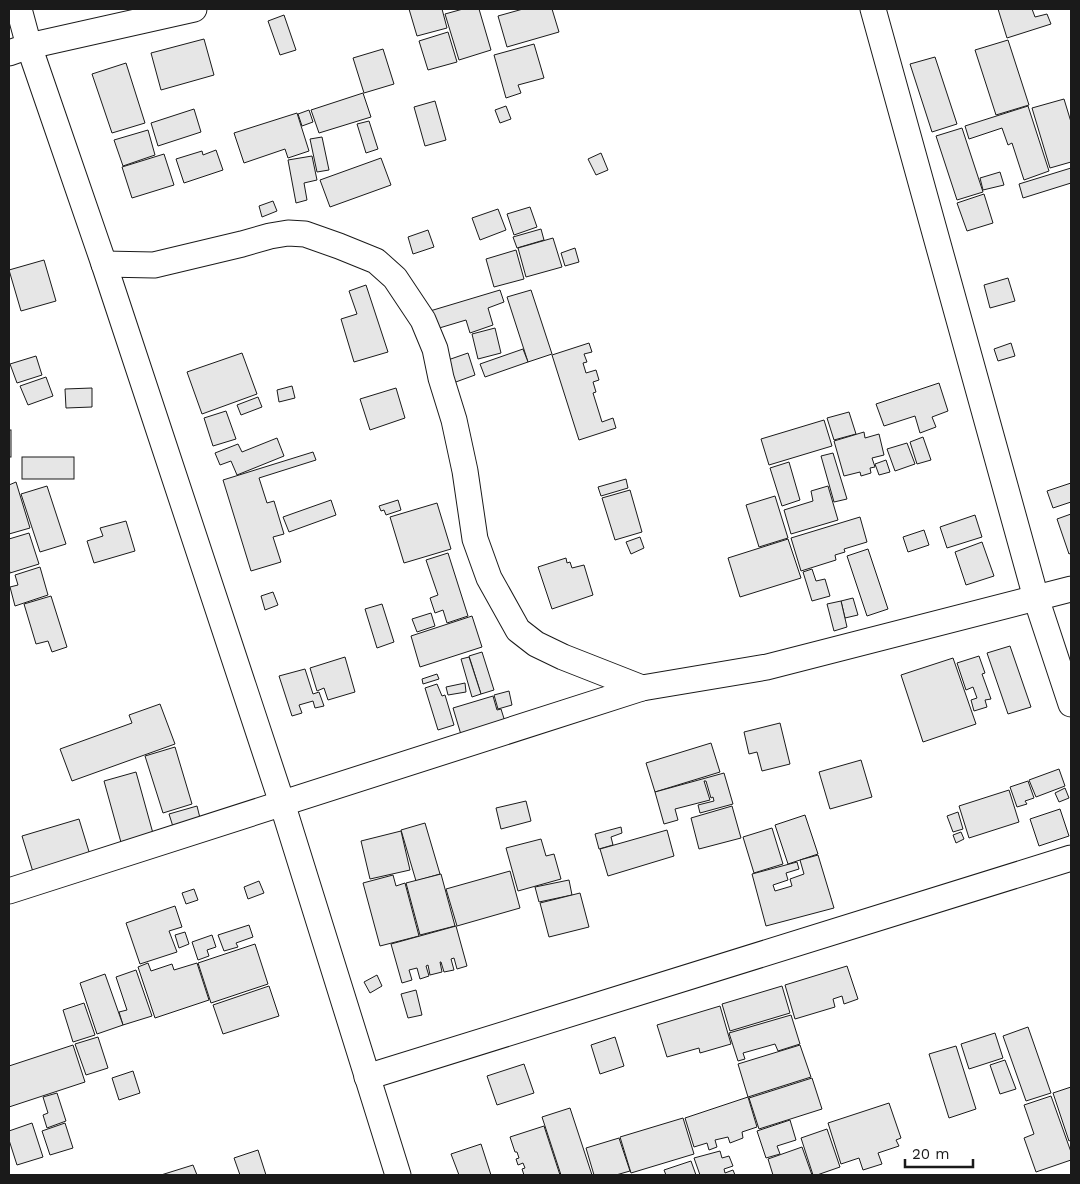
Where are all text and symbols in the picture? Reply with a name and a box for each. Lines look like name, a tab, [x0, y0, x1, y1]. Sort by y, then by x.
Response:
scale bar	[905, 1136, 972, 1168]
text: 20 m	[912, 1145, 950, 1163]

